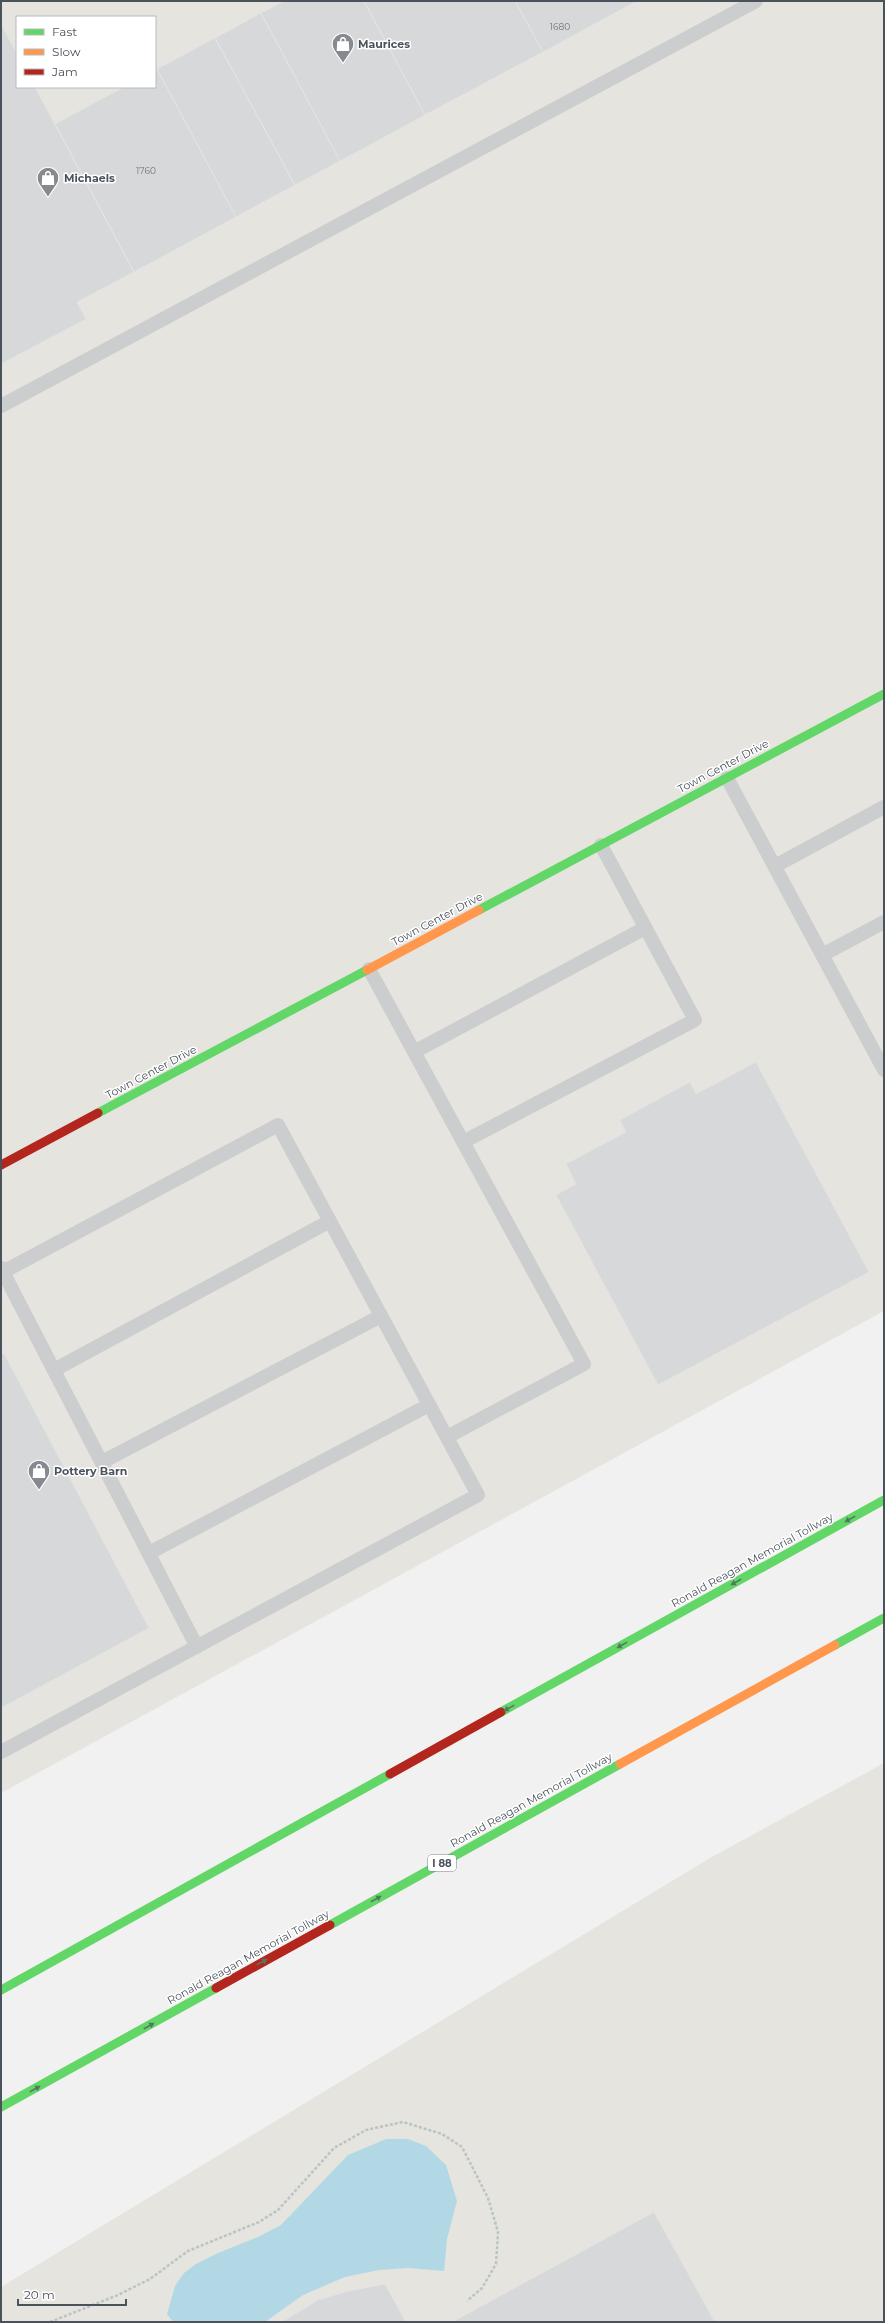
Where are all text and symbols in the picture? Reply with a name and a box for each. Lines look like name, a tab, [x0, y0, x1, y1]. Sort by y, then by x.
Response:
legend	[16, 16, 156, 88]
house number: 1680	[550, 21, 570, 32]
text: Fast	[52, 24, 77, 39]
shop icon: Maurices	[330, 31, 356, 64]
place label: Maurices	[358, 37, 410, 51]
text: Slow	[52, 44, 81, 59]
text: Jam	[51, 64, 78, 79]
shop icon: Michaels	[35, 165, 61, 198]
house number: 1760	[136, 165, 156, 176]
place label: Michaels	[64, 171, 115, 185]
street label: Town Center Drive	[675, 736, 771, 796]
street label: Town Center Drive	[389, 889, 485, 949]
street label: Town Center Drive	[103, 1042, 199, 1102]
shop icon: Pottery Barn	[26, 1458, 52, 1491]
place label: Pottery Barn	[54, 1464, 127, 1478]
street label: Ronald Reagan Memorial Tollway	[669, 1510, 835, 1610]
one-way arrow	[844, 1516, 856, 1523]
one-way arrow	[730, 1579, 742, 1586]
one-way arrow	[617, 1642, 628, 1649]
one-way arrow	[503, 1705, 515, 1712]
street label: Ronald Reagan Memorial Tollway	[448, 1750, 614, 1850]
road number: I 88	[428, 1855, 456, 1871]
one-way arrow	[370, 1896, 382, 1903]
street label: Ronald Reagan Memorial Tollway	[165, 1907, 331, 2007]
one-way arrow	[257, 1959, 268, 1966]
one-way arrow	[143, 2022, 155, 2029]
one-way arrow	[29, 2085, 41, 2092]
scale bar	[18, 2281, 126, 2307]
text: 20 m	[24, 2287, 55, 2302]

